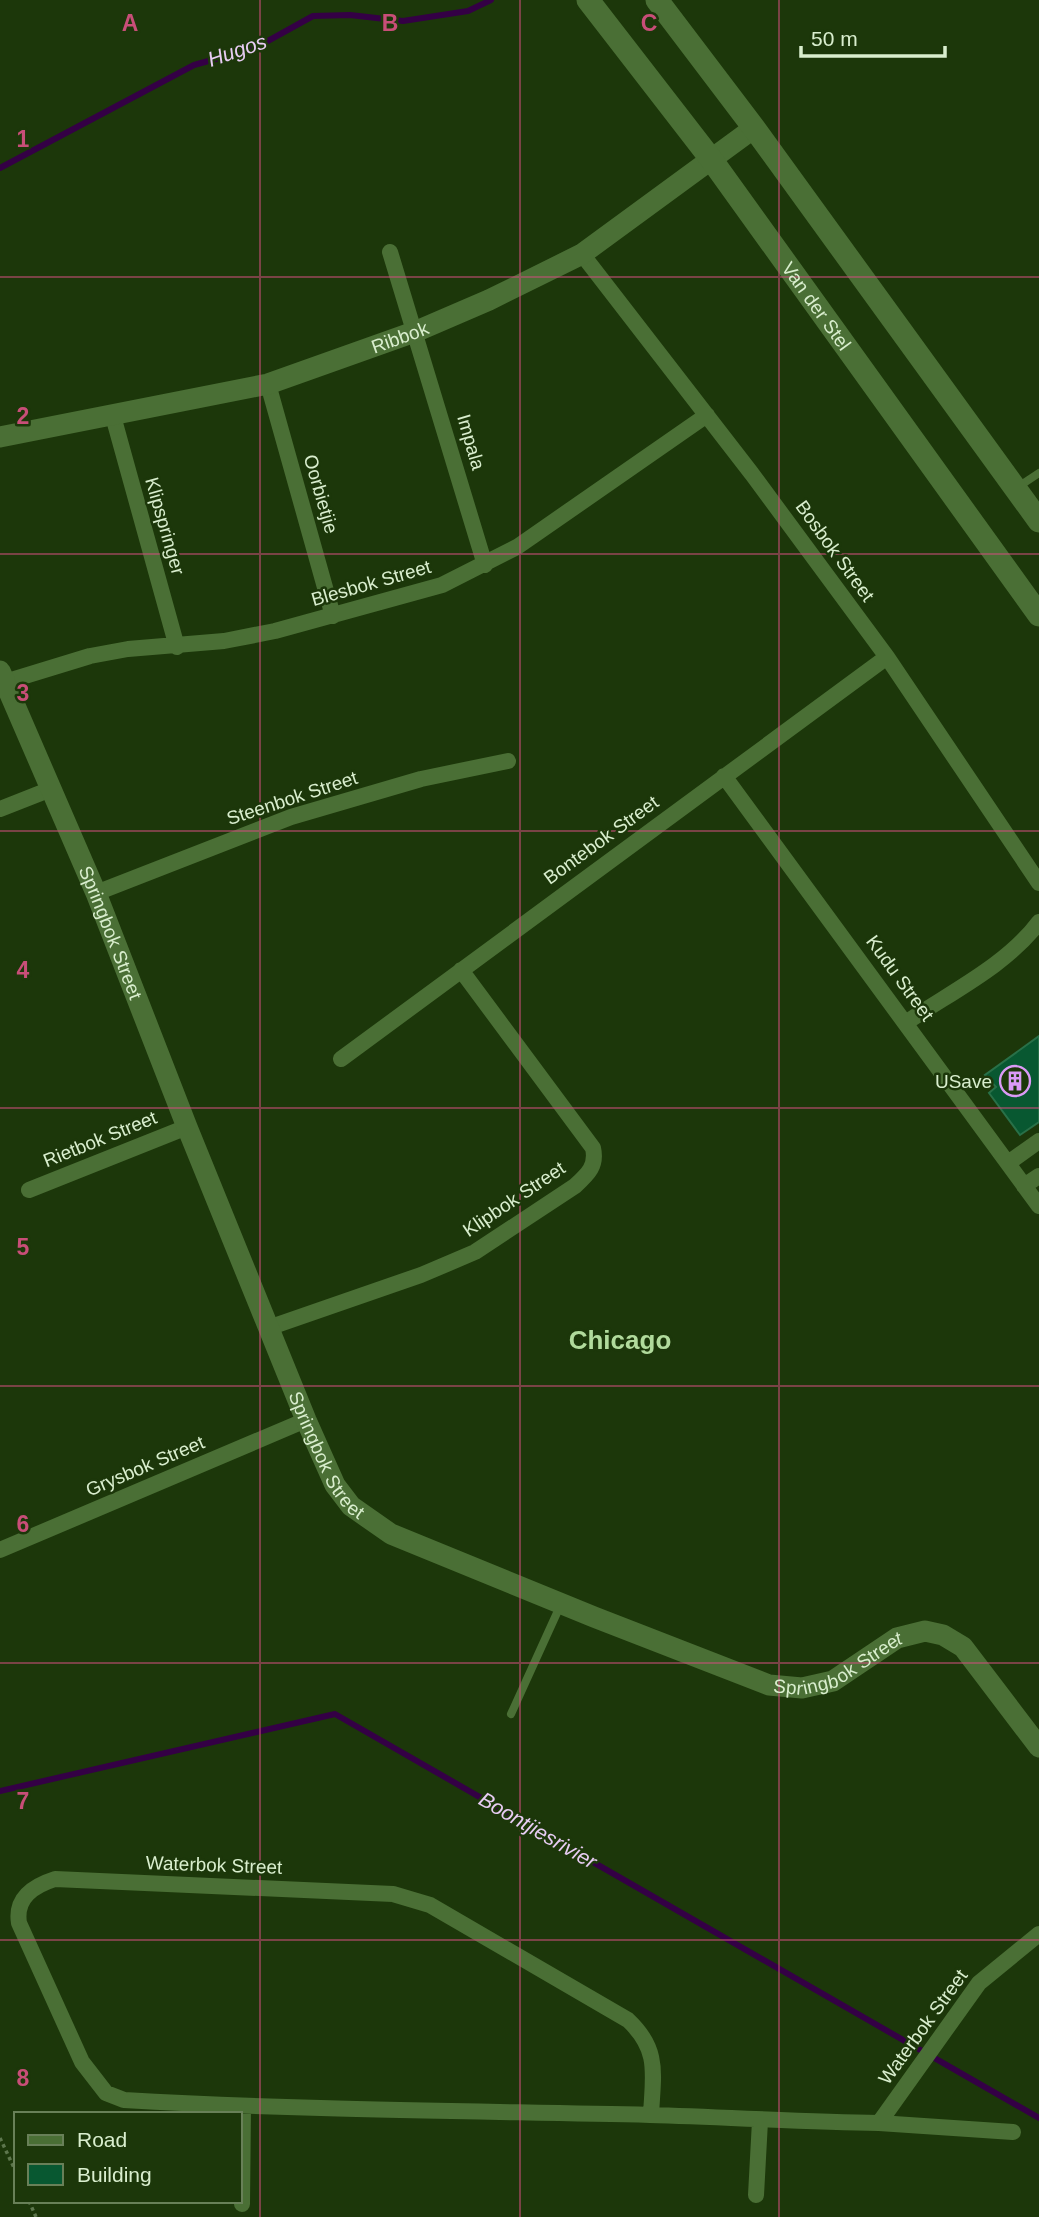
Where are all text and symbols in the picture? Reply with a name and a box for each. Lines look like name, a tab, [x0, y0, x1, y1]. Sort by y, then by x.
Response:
text: A	[122, 10, 138, 36]
text: B	[382, 10, 398, 36]
text: C	[641, 10, 657, 36]
scale bar	[801, 14, 944, 58]
text: 50 m	[811, 27, 858, 50]
water label: Hugos	[205, 29, 270, 71]
text: 1	[17, 126, 30, 152]
street label: Van der Stel	[778, 258, 855, 354]
street label: Ribbok	[368, 317, 432, 357]
text: 2	[17, 403, 29, 429]
street label: Impala	[453, 412, 489, 473]
street label: Oorbietjie	[300, 452, 342, 536]
street label: Klipspringer	[141, 475, 189, 578]
street label: Bosbok Street	[791, 497, 879, 606]
street label: Blesbok Street	[309, 556, 434, 610]
text: 3	[17, 680, 29, 706]
street label: Steenbok Street	[224, 767, 361, 829]
street label: Bontebok Street	[540, 791, 663, 889]
street label: Springbok Street	[75, 862, 147, 1003]
street label: Kudu Street	[862, 931, 938, 1025]
text: 4	[17, 957, 30, 983]
building icon: USave	[998, 1064, 1032, 1098]
place label: USave	[935, 1071, 992, 1092]
street label: Rietbok Street	[40, 1106, 160, 1171]
street label: Klipbok Street	[459, 1157, 569, 1241]
text: 5	[17, 1234, 30, 1260]
district label: Chicago	[569, 1325, 671, 1355]
street label: Springbok Street	[285, 1388, 369, 1523]
street label: Grysbok Street	[83, 1431, 208, 1500]
text: 6	[17, 1511, 29, 1537]
street label: Springbok Street	[773, 1627, 904, 1699]
water label: Boontjiesrivier	[475, 1787, 602, 1873]
text: 7	[17, 1788, 29, 1814]
street label: Waterbok Street	[145, 1852, 283, 1878]
street label: Waterbok Street	[874, 1965, 972, 2088]
text: 8	[17, 2065, 30, 2091]
legend	[14, 2112, 242, 2203]
text: Road	[77, 2128, 127, 2151]
text: Building	[77, 2163, 152, 2186]

